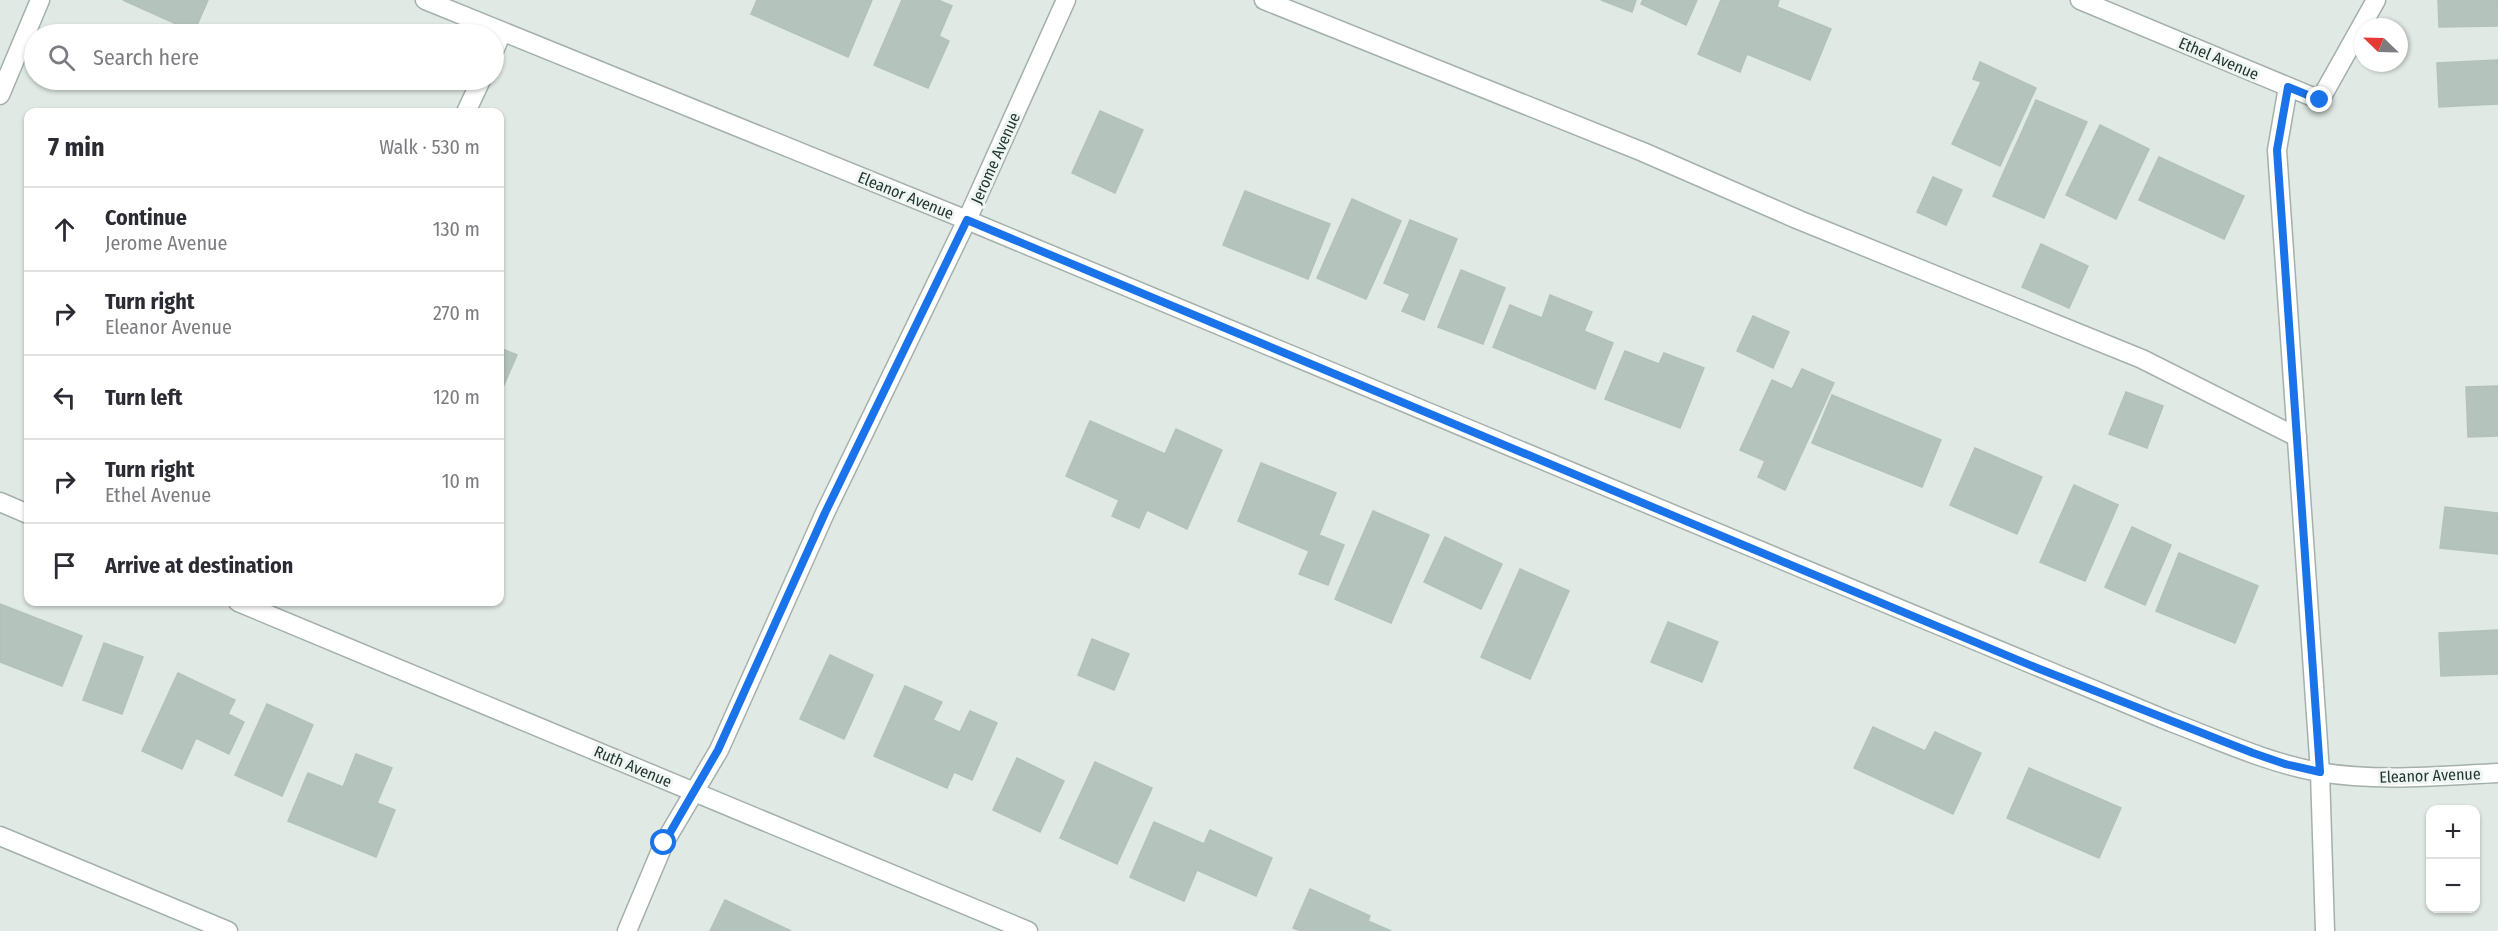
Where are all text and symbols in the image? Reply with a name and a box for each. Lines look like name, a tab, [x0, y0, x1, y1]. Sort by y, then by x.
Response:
north arrow	[2354, 18, 2408, 72]
search box	[24, 24, 504, 90]
street label: Ethel Avenue	[2176, 33, 2262, 84]
icon: search	[45, 41, 78, 74]
text: Search here	[93, 44, 199, 71]
route end	[2306, 86, 2332, 112]
street label: Jerome Avenue	[967, 110, 1024, 207]
text: 7 min	[48, 132, 105, 163]
text: Walk · 530 m	[379, 135, 480, 159]
street label: Eleanor Avenue	[855, 168, 956, 223]
text: Continue	[105, 204, 187, 231]
icon: ahead	[48, 213, 81, 246]
text: 130 m	[433, 217, 480, 241]
text: Jerome Avenue	[105, 231, 227, 255]
text: Turn right	[105, 288, 194, 315]
icon: right	[48, 297, 81, 330]
text: 270 m	[433, 301, 480, 325]
text: Eleanor Avenue	[105, 315, 232, 339]
icon: left	[48, 381, 81, 414]
text: Turn left	[105, 384, 183, 411]
text: 120 m	[433, 385, 480, 409]
text: Turn right	[105, 456, 194, 483]
icon: right	[48, 465, 81, 498]
text: 10 m	[442, 469, 480, 493]
text: Ethel Avenue	[105, 483, 211, 507]
icon: arrive	[48, 549, 81, 582]
text: Arrive at destination	[105, 552, 293, 579]
street label: Ruth Avenue	[591, 742, 675, 791]
street label: Eleanor Avenue	[2379, 764, 2481, 787]
map controls	[2426, 805, 2480, 913]
button: +	[2426, 805, 2480, 859]
route start	[650, 829, 676, 855]
button: −	[2426, 859, 2480, 913]

